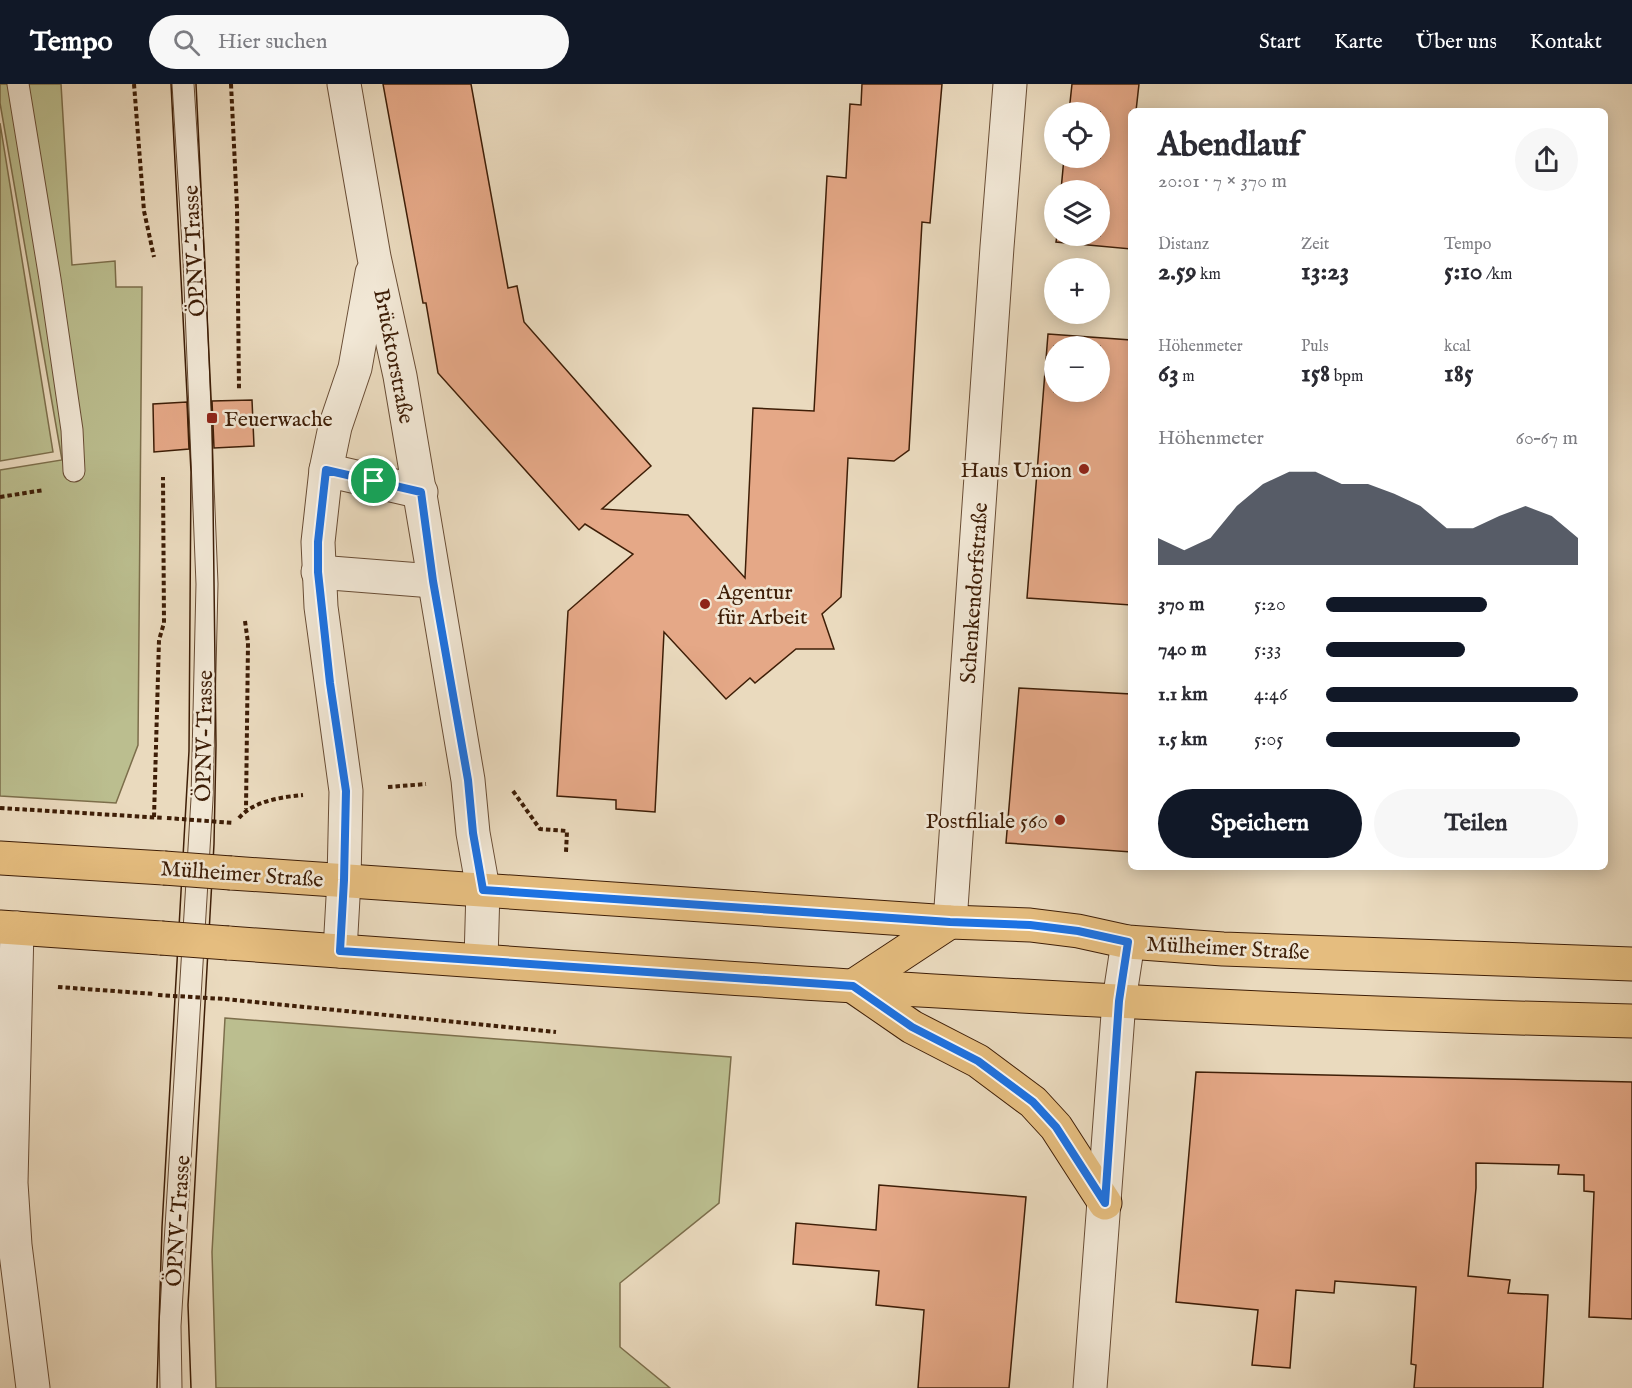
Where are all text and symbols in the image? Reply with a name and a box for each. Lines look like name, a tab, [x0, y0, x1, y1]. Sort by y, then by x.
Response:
search box	[149, 15, 569, 69]
text: Tempo	[30, 25, 113, 60]
icon: search	[170, 26, 203, 59]
text: Hier suchen	[218, 28, 327, 56]
text: Start	[1259, 29, 1301, 56]
text: Karte	[1334, 29, 1383, 56]
text: Über uns	[1416, 29, 1497, 56]
text: Kontakt	[1530, 29, 1602, 56]
map controls	[1044, 102, 1110, 402]
button: locate	[1044, 102, 1110, 168]
text: Abendlauf	[1158, 125, 1301, 167]
button: share	[1515, 128, 1578, 191]
text: 20:01 · 7 × 370 m	[1158, 169, 1287, 194]
button: layers	[1044, 180, 1110, 246]
street label: ÖPNV-Trasse	[178, 184, 212, 317]
text: Distanz	[1158, 235, 1209, 255]
text: Zeit	[1301, 235, 1329, 255]
text: Tempo	[1444, 235, 1491, 255]
text: 2.59	[1158, 255, 1197, 288]
text: 13:23	[1301, 255, 1349, 288]
text: 5:10	[1444, 255, 1483, 288]
button: +	[1044, 258, 1110, 324]
text: km	[1197, 265, 1221, 285]
text: /km	[1483, 265, 1512, 285]
street label: Brücktorstraße	[366, 286, 420, 426]
button: −	[1044, 336, 1110, 402]
text: Höhenmeter	[1158, 337, 1243, 357]
text: Puls	[1301, 337, 1329, 357]
text: kcal	[1444, 337, 1471, 357]
text: 63	[1158, 357, 1179, 390]
text: 158	[1301, 357, 1330, 390]
text: 185	[1444, 357, 1473, 390]
text: m	[1179, 367, 1195, 387]
text: bpm	[1330, 367, 1363, 387]
place label: Feuerwache	[224, 406, 333, 434]
marker: Feuerwache	[205, 411, 219, 425]
text: Höhenmeter	[1158, 426, 1264, 451]
text: 60–67 m	[1515, 426, 1578, 451]
pin	[348, 455, 399, 506]
place label: Haus Union	[961, 457, 1072, 485]
marker: Haus Union	[1077, 462, 1091, 476]
icon: arrive	[357, 464, 390, 497]
street label: Schenkendorfstraße	[955, 502, 995, 685]
place label: Agentur für Arbeit	[716, 579, 808, 632]
text: 370 m	[1158, 592, 1204, 617]
text: 5:20	[1254, 592, 1286, 617]
marker: Agentur für Arbeit	[698, 597, 712, 611]
text: 740 m	[1158, 637, 1207, 662]
text: 5:33	[1254, 637, 1281, 662]
street label: ÖPNV-Trasse	[190, 670, 220, 802]
text: 1.1 km	[1158, 682, 1208, 707]
text: 4:46	[1254, 682, 1287, 707]
text: 1.5 km	[1158, 727, 1208, 752]
text: 5:05	[1254, 727, 1284, 752]
button: Speichern	[1158, 789, 1362, 858]
button: Teilen	[1374, 789, 1578, 858]
place label: Postfiliale 560	[926, 808, 1048, 836]
marker: Postfiliale 560	[1053, 813, 1067, 827]
street label: Mülheimer Straße	[159, 855, 324, 895]
street label: Mülheimer Straße	[1146, 931, 1310, 967]
street label: ÖPNV-Trasse	[160, 1154, 198, 1288]

